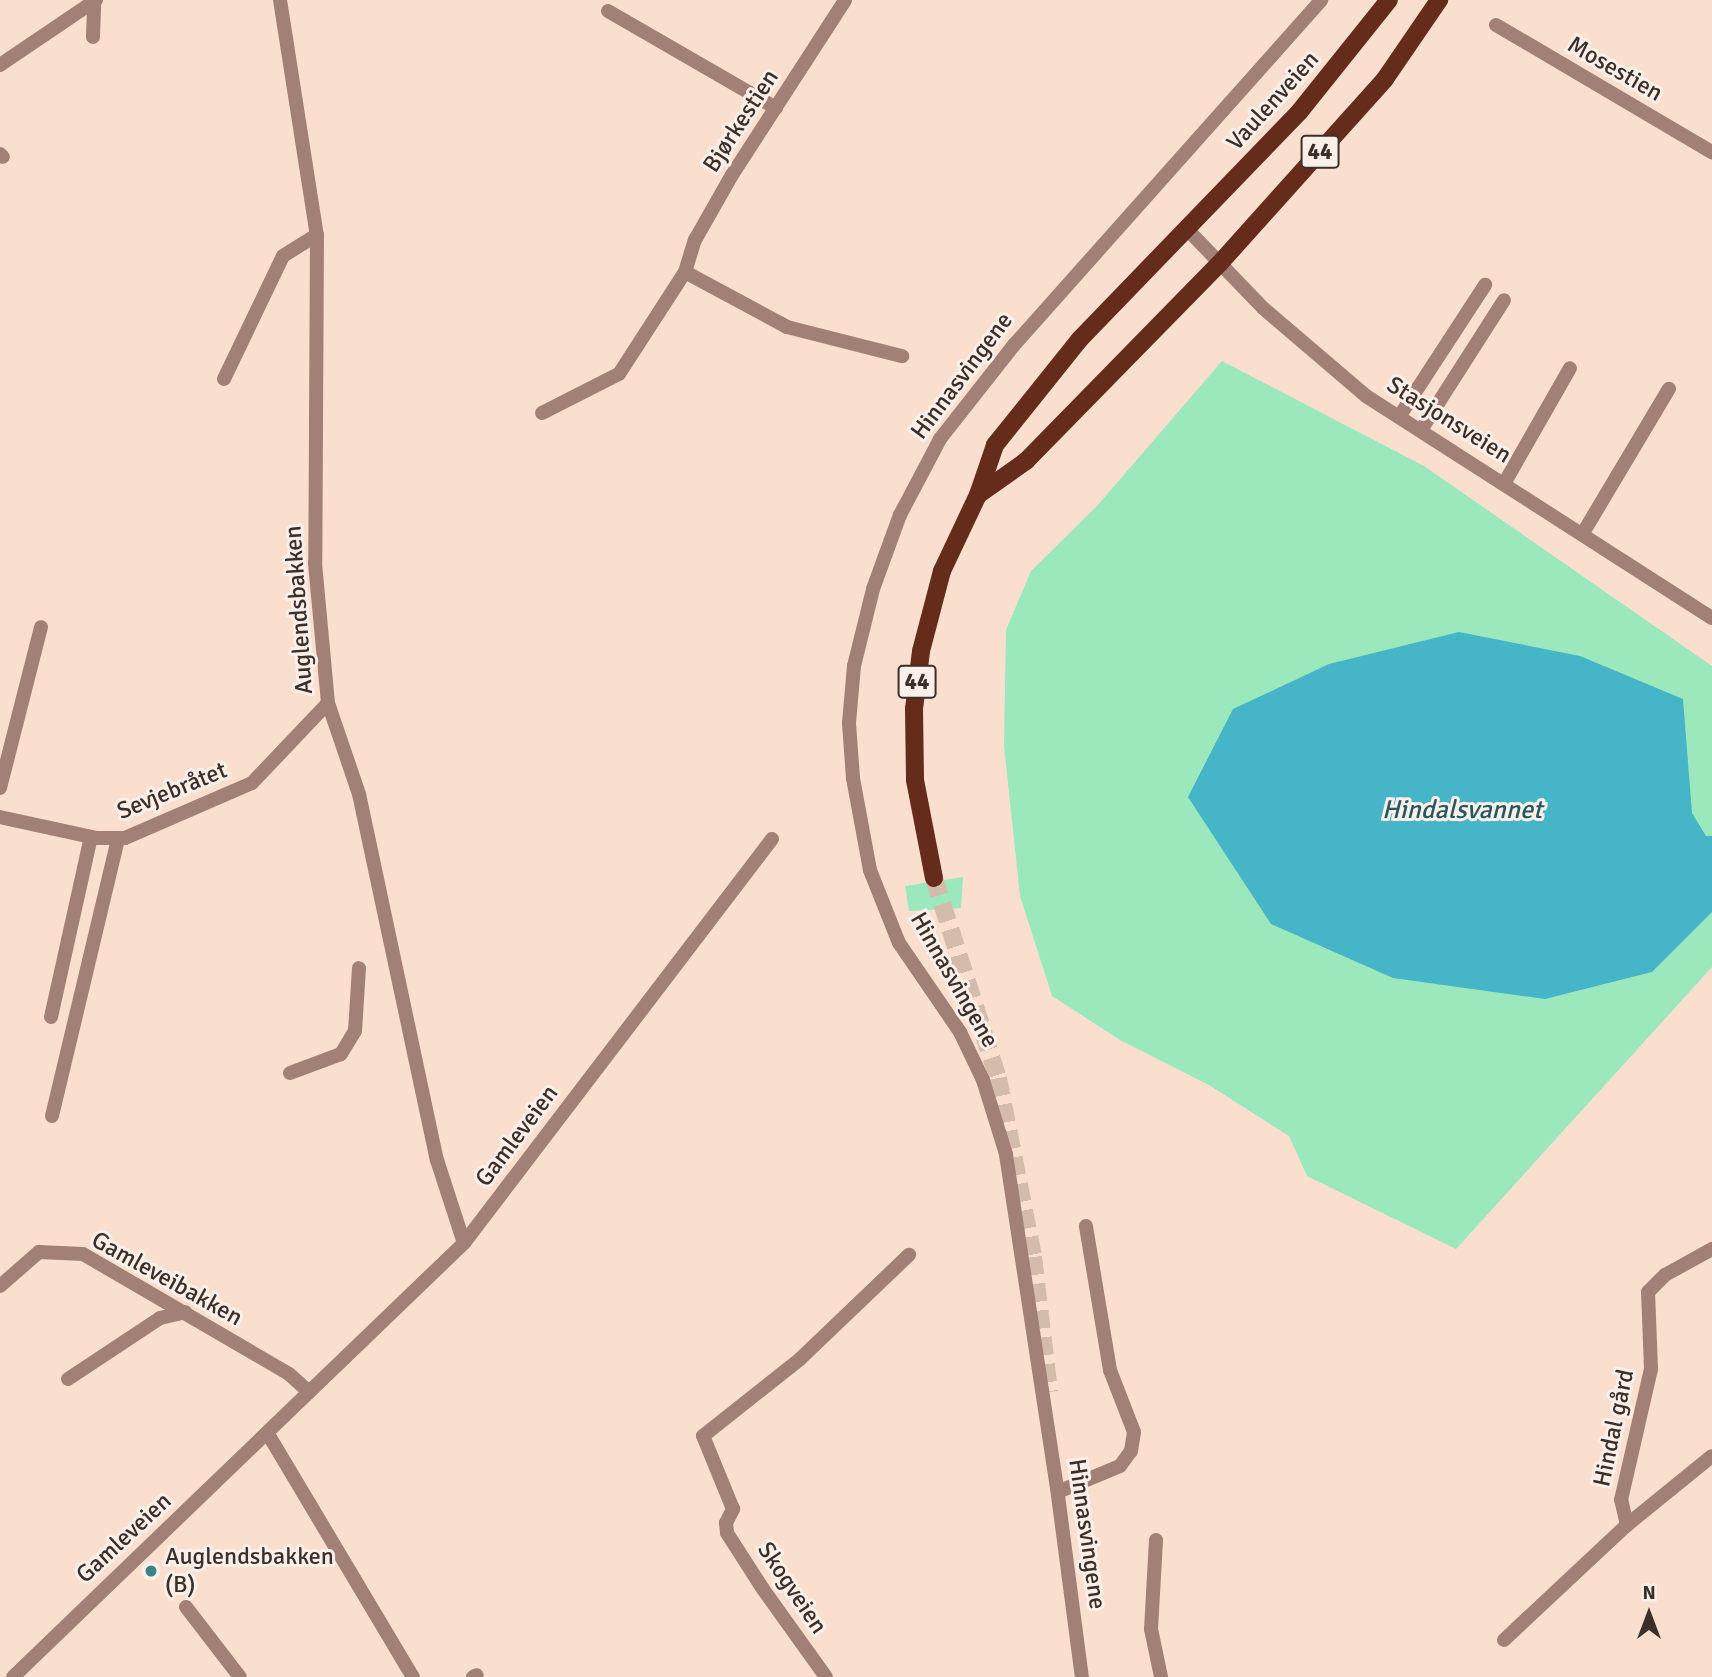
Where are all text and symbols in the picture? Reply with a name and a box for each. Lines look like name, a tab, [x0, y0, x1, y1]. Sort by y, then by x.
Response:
street label: Mosestien	[1562, 30, 1668, 108]
street label: Vaulenveien	[1221, 45, 1325, 157]
street label: Bjørkestien	[697, 64, 785, 178]
road number: 44	[1299, 132, 1341, 172]
street label: Hinnasvingene	[905, 307, 1019, 445]
street label: Stasjonsveien	[1381, 370, 1517, 470]
street label: Auglendsbakken	[279, 525, 319, 695]
road number: 44	[896, 662, 938, 702]
street label: Sevjebråtet	[113, 756, 231, 826]
water label: Hindalsvannet	[1382, 795, 1542, 827]
street label: Hinnasvingene	[904, 907, 1004, 1053]
street label: Gamleveien	[470, 1080, 564, 1192]
street label: Gamleveibakken	[87, 1226, 247, 1332]
street label: Hindal gård	[1588, 1367, 1640, 1489]
street label: Hinnasvingene	[1062, 1457, 1112, 1611]
street label: Gamleveien	[70, 1487, 178, 1589]
street label: Skogveien	[751, 1537, 833, 1639]
place label: Auglendsbakken (B)	[165, 1543, 334, 1599]
marker: Auglendsbakken (B)	[143, 1563, 159, 1579]
north arrow	[1614, 1579, 1684, 1649]
text: N	[1642, 1581, 1656, 1605]

